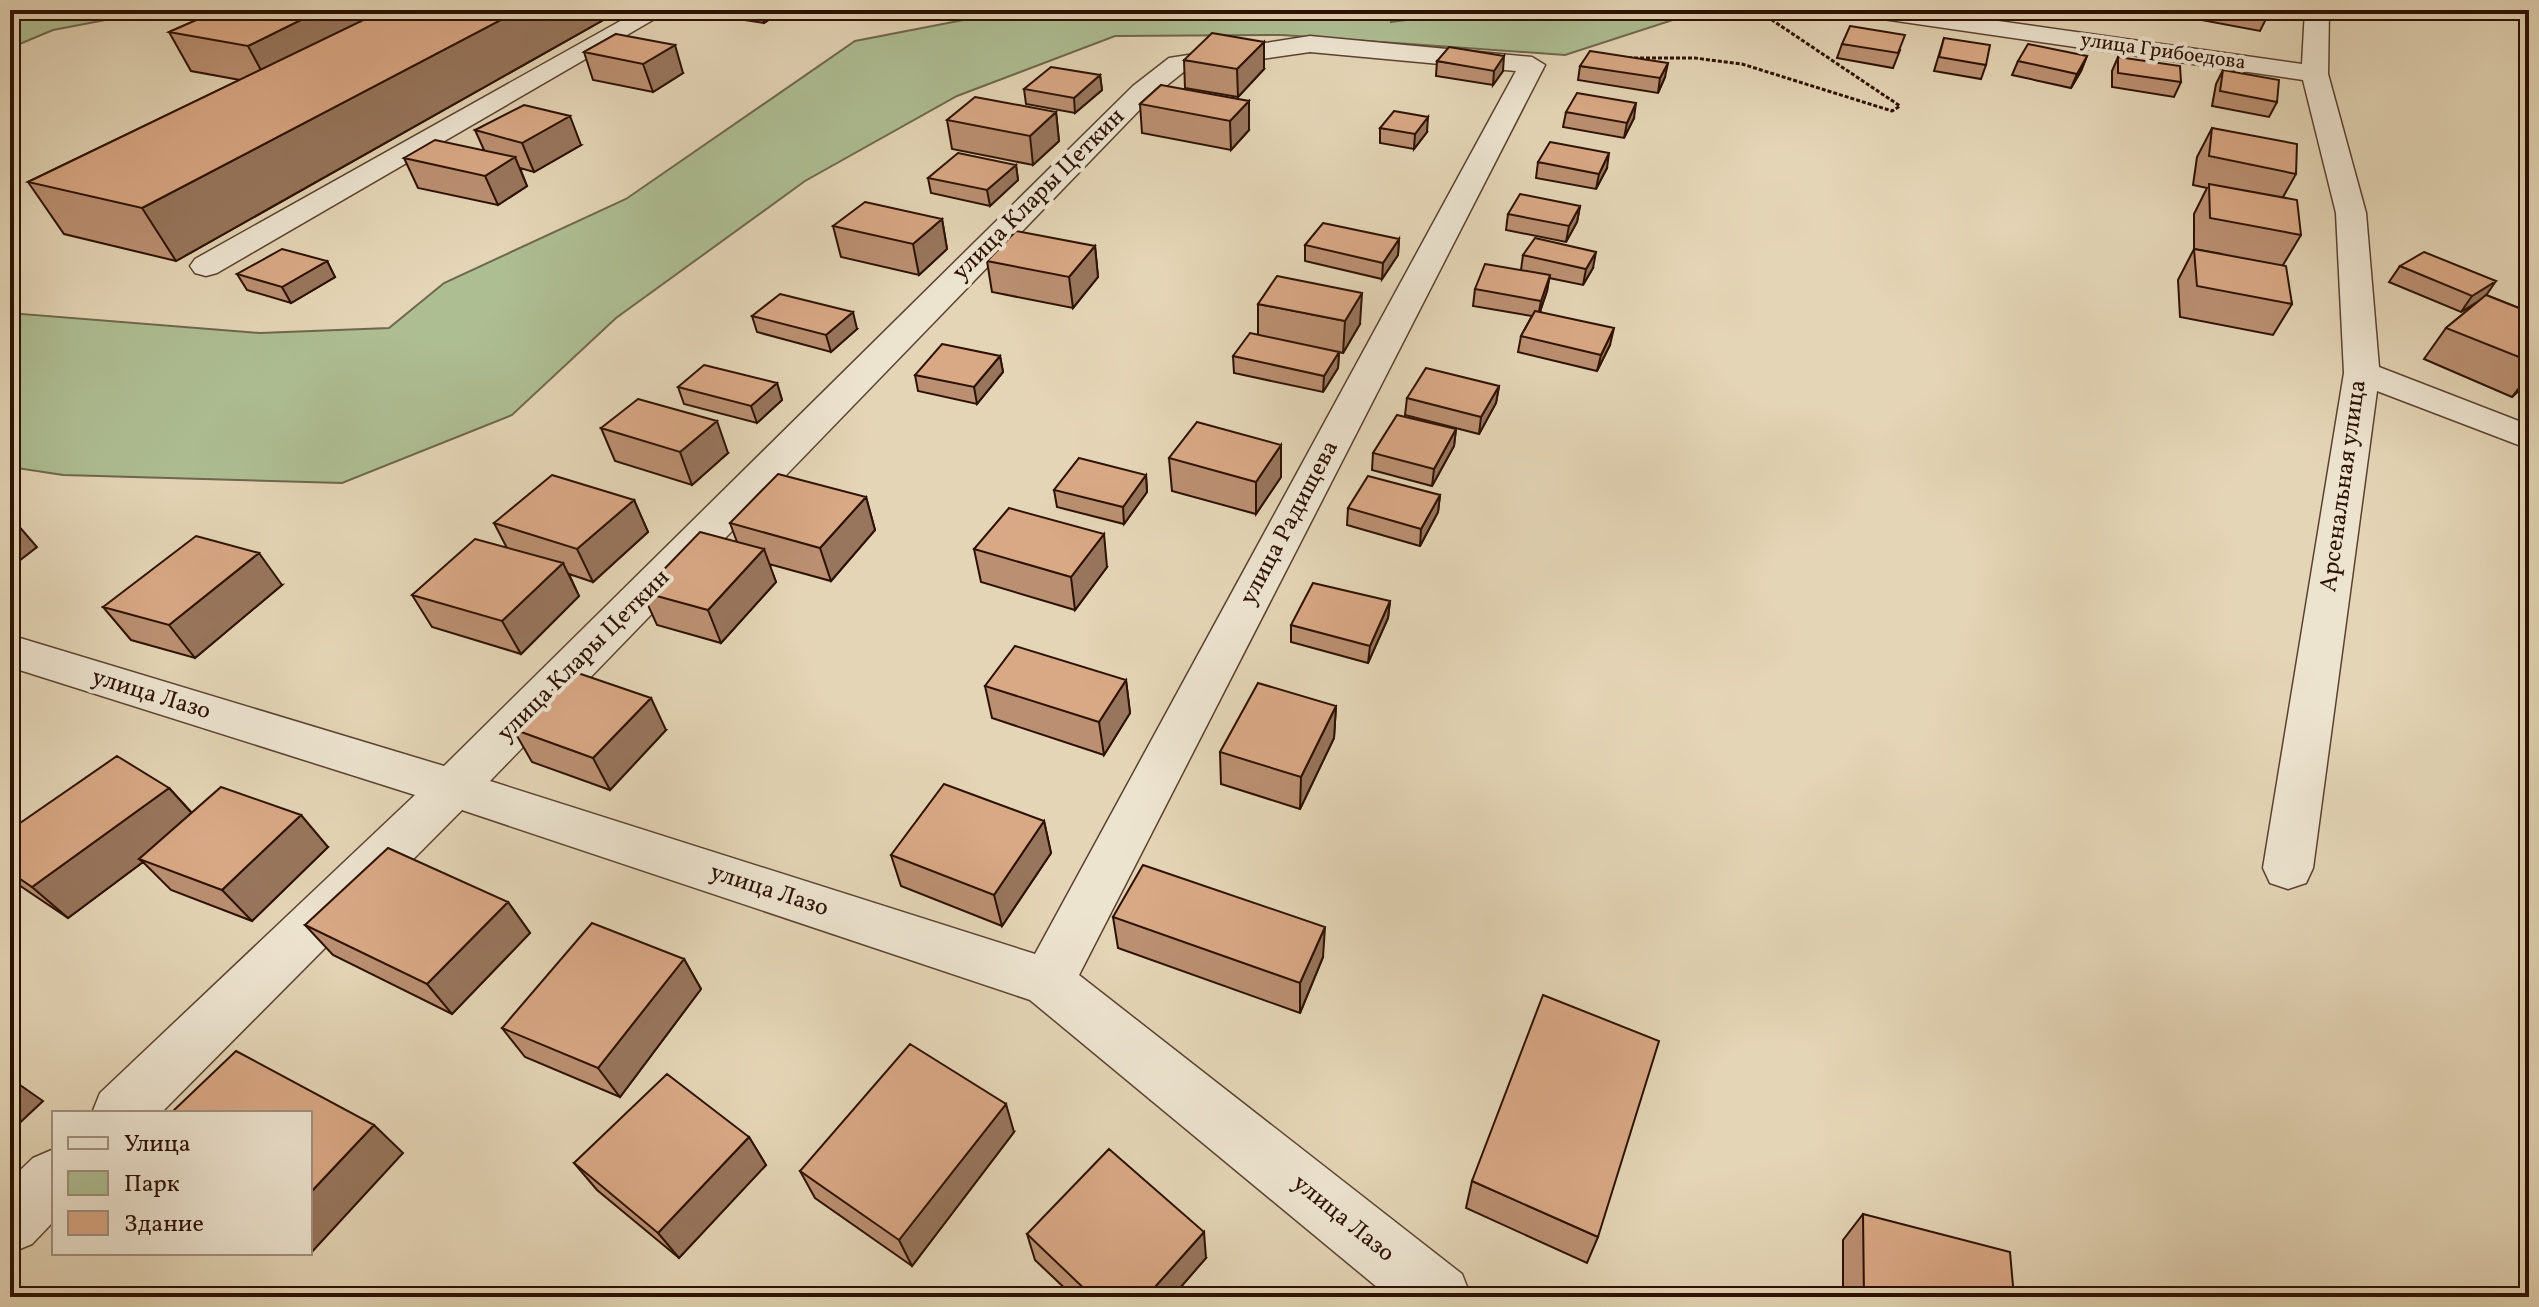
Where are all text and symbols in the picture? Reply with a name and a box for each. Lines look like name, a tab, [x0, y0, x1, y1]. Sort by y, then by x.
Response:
street label: улица Грибоедова	[2079, 27, 2247, 77]
street label: улица Клары Цеткин	[945, 101, 1133, 289]
street label: Арсенальная улица	[2312, 378, 2376, 594]
street label: улица Радищева	[1232, 435, 1348, 611]
street label: улица Клары Цеткин	[490, 562, 678, 750]
street label: улица Лазо	[87, 661, 215, 729]
street label: улица Лазо	[705, 856, 833, 926]
legend	[52, 1111, 312, 1255]
text: Улица	[124, 1128, 191, 1162]
street label: улица Лазо	[1285, 1167, 1401, 1271]
text: Парк	[124, 1168, 180, 1202]
text: Здание	[124, 1208, 204, 1242]

